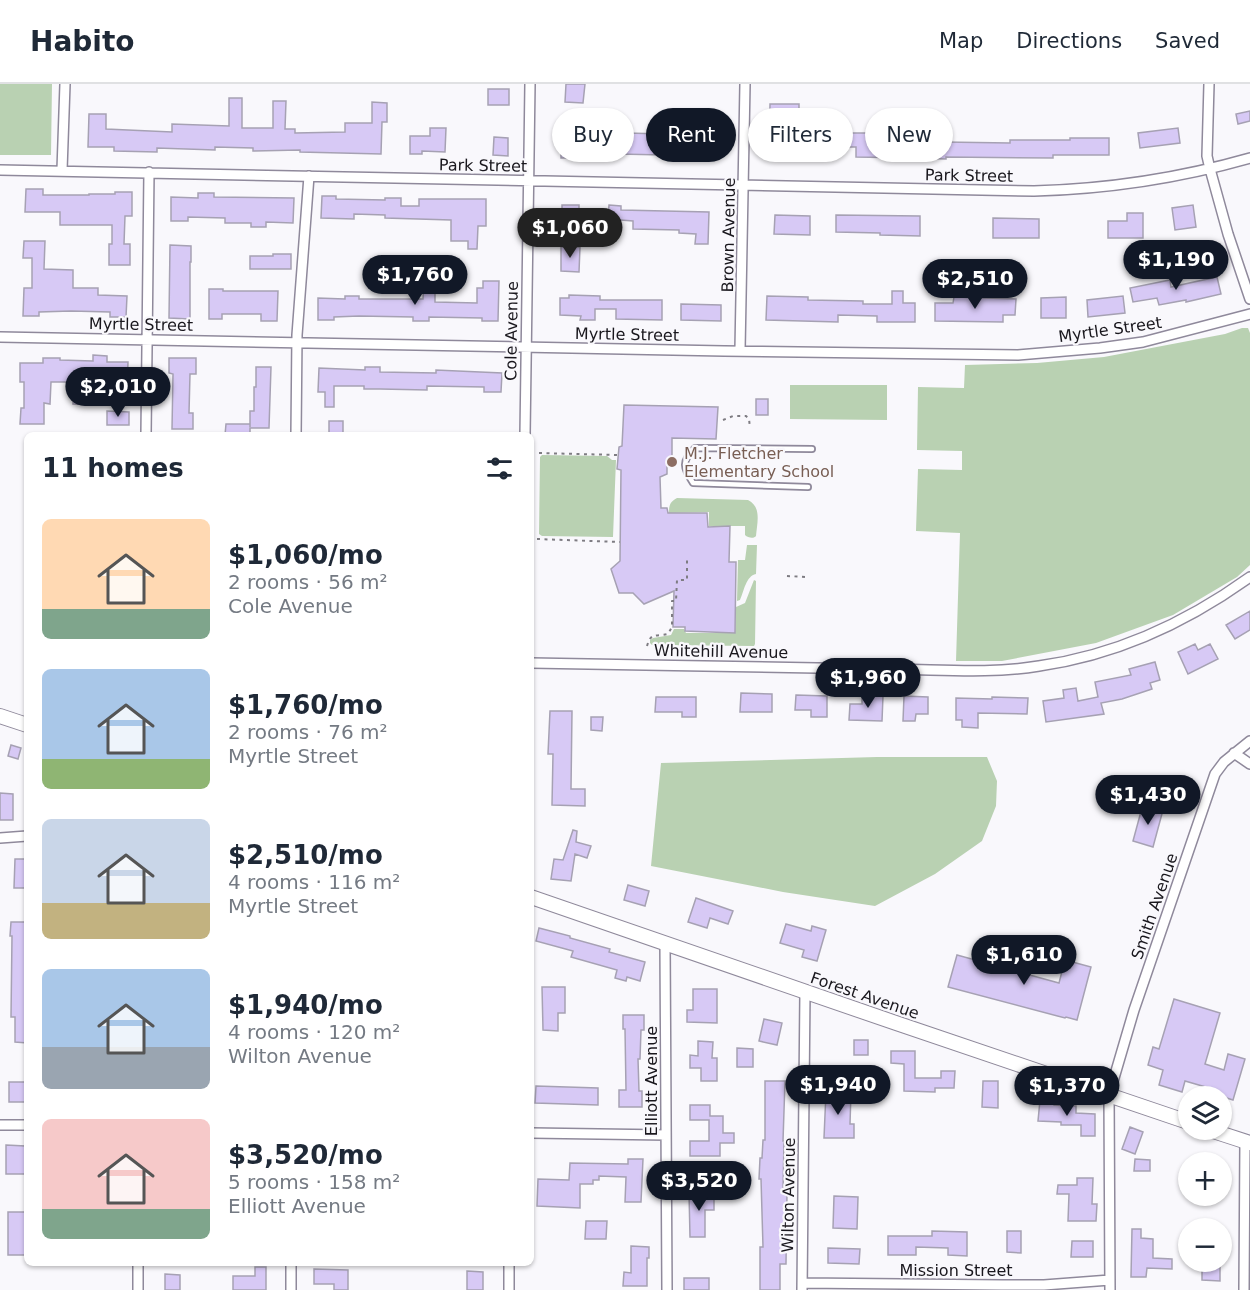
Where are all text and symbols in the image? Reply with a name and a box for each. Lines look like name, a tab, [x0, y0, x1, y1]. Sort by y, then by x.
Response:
text: Habito	[30, 25, 135, 58]
text: Map	[939, 29, 983, 53]
text: Directions	[1016, 29, 1122, 53]
text: Saved	[1155, 29, 1220, 53]
chip: Buy	[552, 108, 634, 162]
chip: Rent	[646, 108, 736, 162]
chip: Filters	[748, 108, 853, 162]
chip: New	[865, 108, 953, 162]
street label: Park Street	[439, 155, 527, 176]
street label: Park Street	[925, 165, 1013, 186]
street label: Brown Avenue	[718, 177, 739, 293]
pin: $1,060	[521, 208, 619, 259]
text: $1,060	[531, 215, 609, 239]
pin: $1,190	[1127, 240, 1225, 291]
text: $1,190	[1137, 247, 1215, 271]
pin: $1,760	[366, 255, 464, 306]
pin: $2,510	[926, 259, 1024, 310]
text: $1,760	[376, 262, 454, 286]
text: $2,510	[936, 266, 1014, 290]
street label: Cole Avenue	[501, 281, 522, 381]
street label: Myrtle Street	[1057, 313, 1163, 346]
street label: Myrtle Street	[89, 314, 193, 335]
street label: Myrtle Street	[575, 324, 679, 345]
pin: $2,010	[69, 367, 167, 418]
text: $2,010	[79, 374, 157, 398]
place label: M.J. Fletcher Elementary School	[684, 444, 834, 481]
icon: filters	[483, 452, 516, 485]
text: 11 homes	[42, 453, 184, 483]
marker: M.J. Fletcher Elementary School	[665, 455, 679, 469]
text: $1,060/mo	[228, 540, 383, 570]
icon: home	[90, 543, 162, 615]
text: 2 rooms · 56 m²	[228, 570, 388, 594]
text: Cole Avenue	[228, 594, 353, 618]
street label: Whitehill Avenue	[654, 641, 788, 662]
pin: $1,960	[819, 658, 917, 709]
text: $1,960	[829, 665, 907, 689]
text: $1,760/mo	[228, 690, 383, 720]
icon: home	[90, 693, 162, 765]
text: 2 rooms · 76 m²	[228, 720, 388, 744]
text: Myrtle Street	[228, 744, 358, 768]
pin: $1,430	[1099, 775, 1197, 826]
text: $1,430	[1109, 782, 1187, 806]
text: $2,510/mo	[228, 840, 383, 870]
icon: home	[90, 843, 162, 915]
street label: Smith Avenue	[1127, 851, 1182, 962]
text: 4 rooms · 116 m²	[228, 870, 400, 894]
text: Myrtle Street	[228, 894, 358, 918]
pin: $1,610	[975, 935, 1073, 986]
text: $1,610	[985, 942, 1063, 966]
street label: Forest Avenue	[808, 968, 922, 1023]
text: $1,940/mo	[228, 990, 383, 1020]
icon: home	[90, 993, 162, 1065]
text: 4 rooms · 120 m²	[228, 1020, 400, 1044]
street label: Elliott Avenue	[642, 1026, 661, 1136]
text: Wilton Avenue	[228, 1044, 372, 1068]
pin: $1,940	[789, 1065, 887, 1116]
pin: $1,370	[1018, 1066, 1116, 1117]
text: $1,940	[799, 1072, 877, 1096]
text: $1,370	[1028, 1073, 1106, 1097]
map controls	[1178, 1086, 1232, 1272]
button: layers	[1178, 1086, 1232, 1140]
street label: Wilton Avenue	[778, 1137, 799, 1253]
text: $3,520/mo	[228, 1140, 383, 1170]
icon: home	[90, 1143, 162, 1215]
button: +	[1178, 1152, 1232, 1206]
pin: $3,520	[650, 1161, 748, 1212]
text: $3,520	[660, 1168, 738, 1192]
text: 5 rooms · 158 m²	[228, 1170, 400, 1194]
text: Elliott Avenue	[228, 1194, 366, 1218]
button: −	[1178, 1218, 1232, 1272]
street label: Mission Street	[900, 1261, 1013, 1280]

